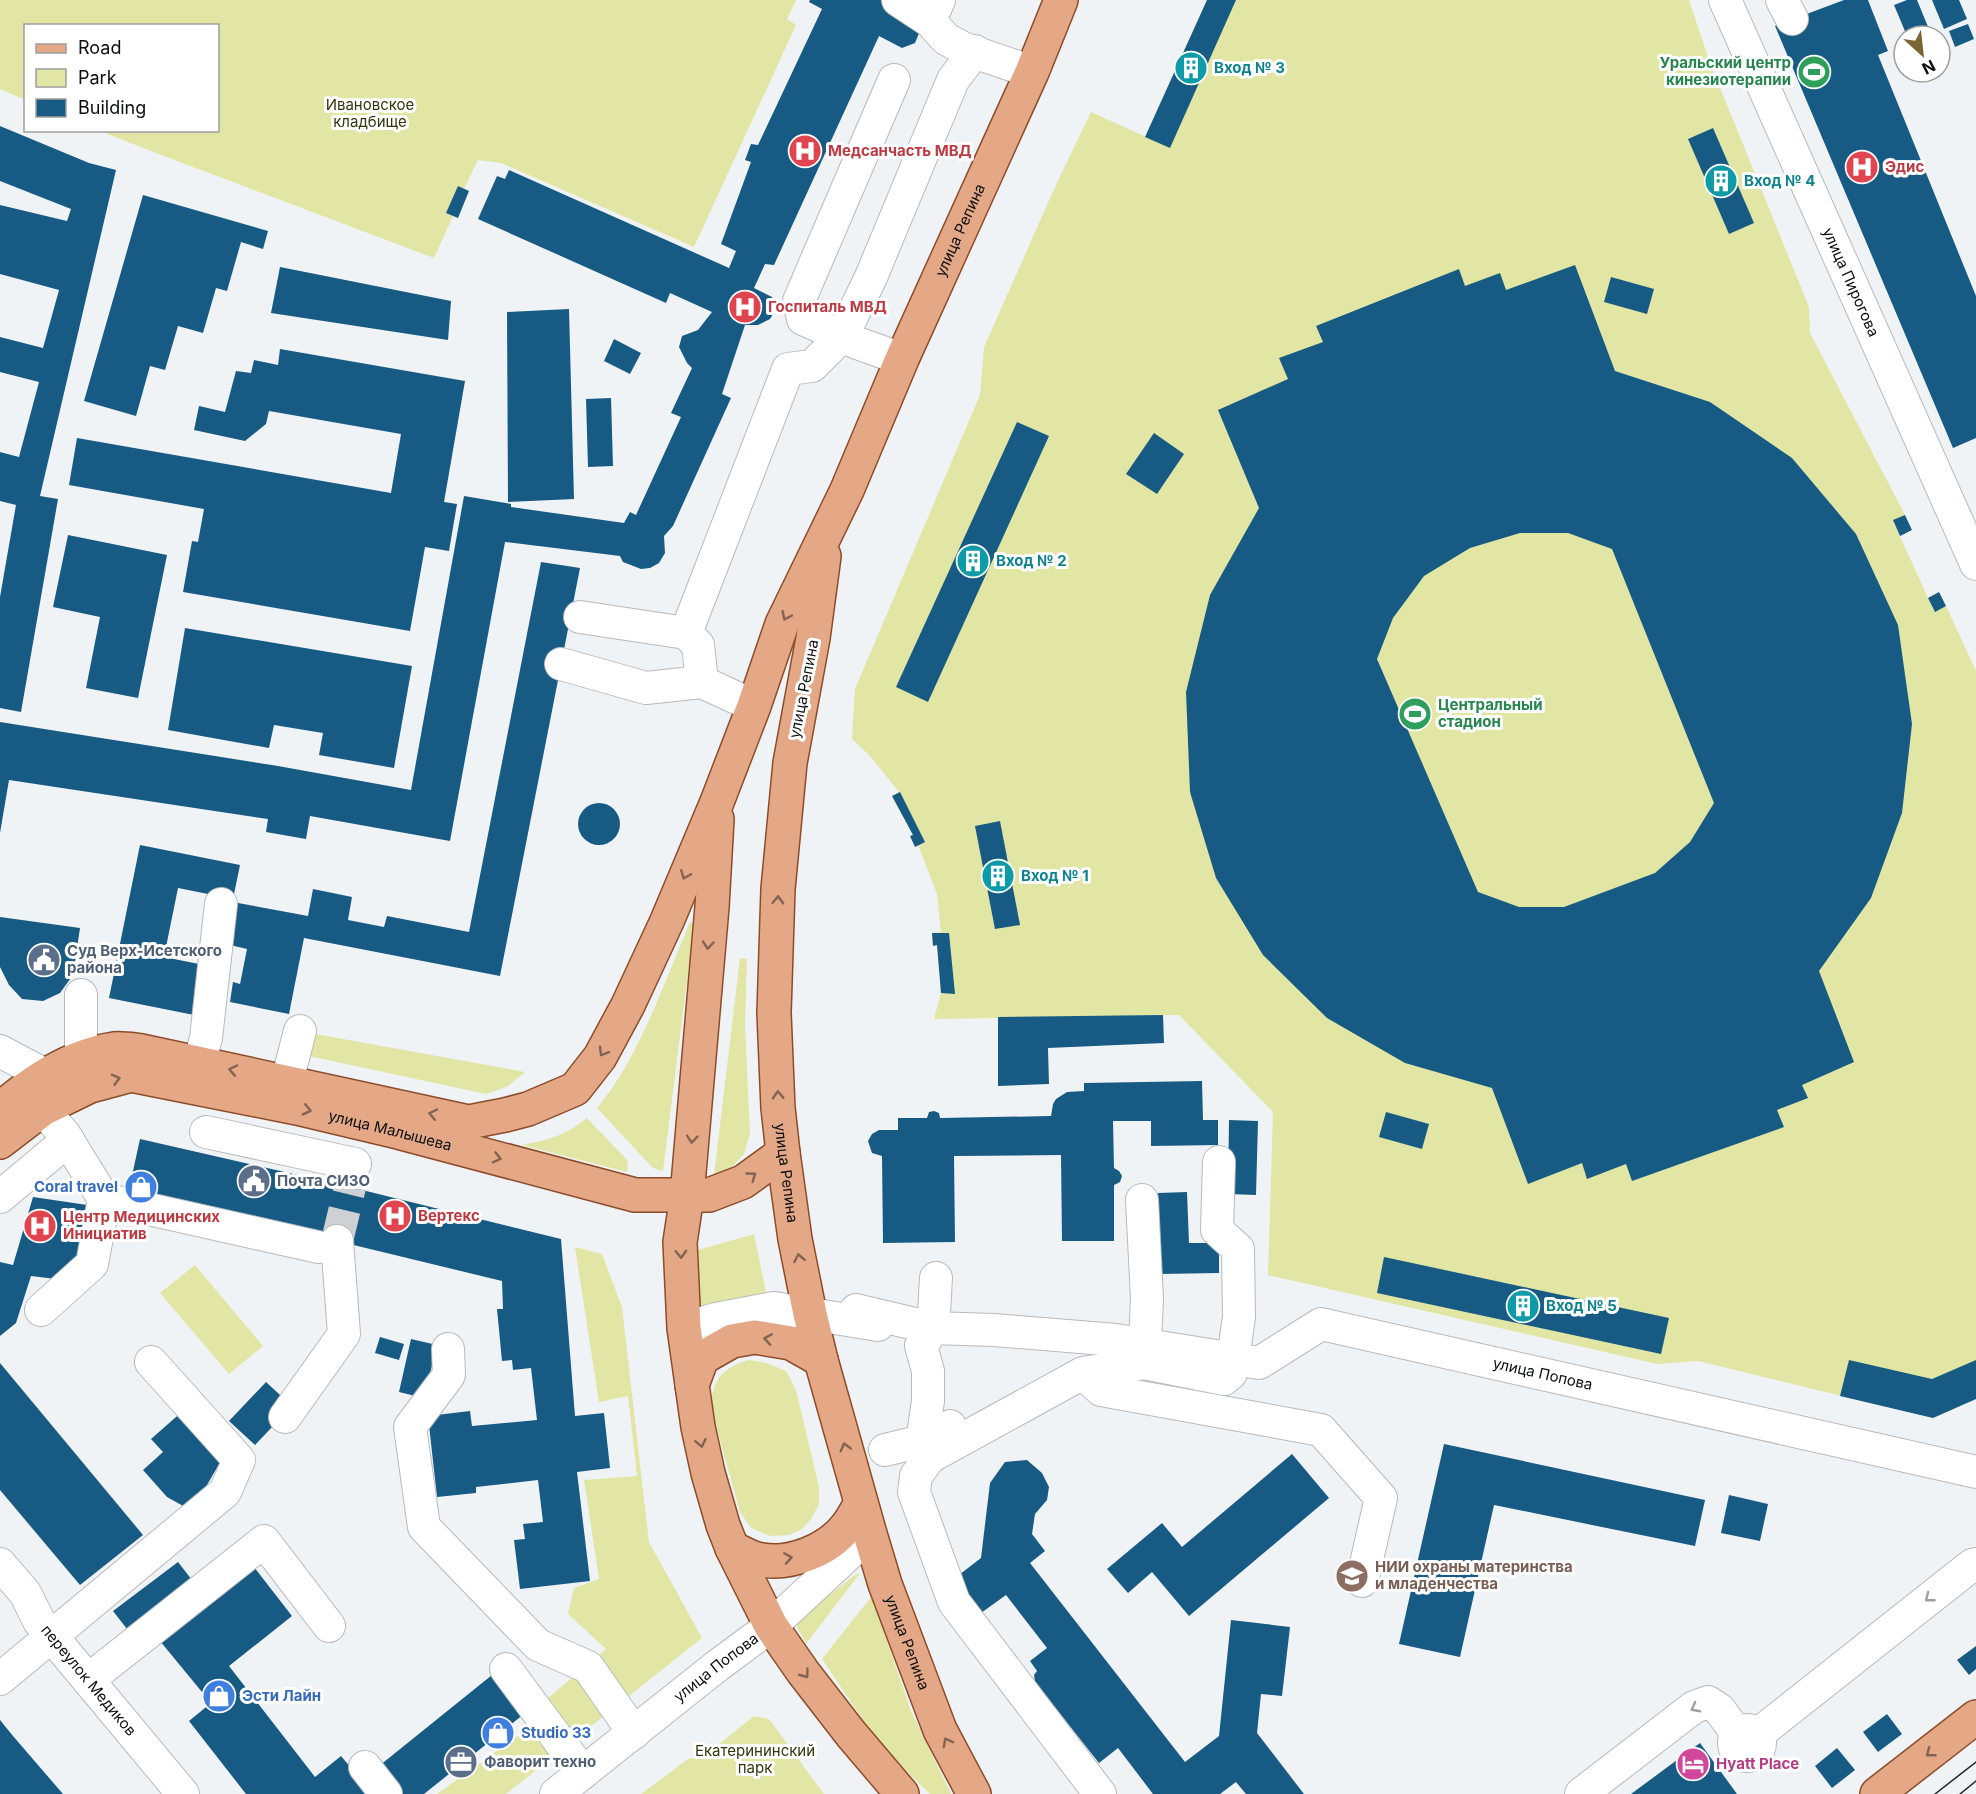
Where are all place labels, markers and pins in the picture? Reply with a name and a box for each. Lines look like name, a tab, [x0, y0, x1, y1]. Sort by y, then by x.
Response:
building icon: Вход № 3	[1173, 50, 1209, 86]
place label: Уральский центр кинезиотерапии	[1660, 53, 1791, 89]
sports icon: Уральский центр кинезиотерапии	[1796, 54, 1832, 90]
place label: Вход № 3	[1214, 58, 1285, 77]
hospital icon: Медсанчасть МВД	[787, 133, 823, 169]
place label: Медсанчасть МВД	[828, 141, 972, 160]
hospital icon: Эдис	[1844, 149, 1880, 185]
place label: Эдис	[1885, 157, 1924, 176]
building icon: Вход № 4	[1703, 163, 1739, 199]
place label: Вход № 4	[1744, 171, 1815, 190]
hospital icon: Госпиталь МВД	[727, 289, 763, 325]
place label: Госпиталь МВД	[768, 297, 887, 316]
building icon: Вход № 2	[955, 543, 991, 579]
place label: Вход № 2	[996, 551, 1067, 570]
place label: Центральный стадион	[1438, 695, 1543, 731]
sports icon: Центральный стадион	[1397, 696, 1433, 732]
building icon: Вход № 1	[980, 858, 1016, 894]
place label: Вход № 1	[1021, 866, 1089, 885]
place label: Суд Верх-Исетского района	[67, 941, 222, 977]
public building icon: Суд Верх-Исетского района	[26, 942, 62, 978]
public building icon: Почта СИЗО	[236, 1163, 272, 1199]
shop icon: Coral travel	[123, 1169, 159, 1205]
place label: Почта СИЗО	[277, 1171, 370, 1190]
place label: Coral travel	[34, 1177, 118, 1196]
hospital icon: Вертекс	[377, 1198, 413, 1234]
place label: Вертекс	[418, 1206, 480, 1225]
place label: Центр Медицинских Инициатив	[63, 1207, 220, 1243]
hospital icon: Центр Медицинских Инициатив	[22, 1208, 58, 1244]
building icon: Вход № 5	[1505, 1288, 1541, 1324]
place label: Вход № 5	[1546, 1296, 1617, 1315]
place label: НИИ охраны материнства и младенчества	[1375, 1557, 1573, 1593]
school or university icon: НИИ охраны материнства и младенчества	[1334, 1558, 1370, 1594]
shop icon: Эсти Лайн	[201, 1678, 237, 1714]
place label: Эсти Лайн	[242, 1686, 321, 1705]
shop icon: Studio 33	[480, 1715, 516, 1751]
place label: Studio 33	[521, 1723, 591, 1742]
office icon: Фаворит техно	[443, 1744, 479, 1780]
hotel icon: Hyatt Place	[1675, 1746, 1711, 1782]
place label: Фаворит техно	[484, 1752, 596, 1771]
place label: Hyatt Place	[1716, 1754, 1799, 1773]

